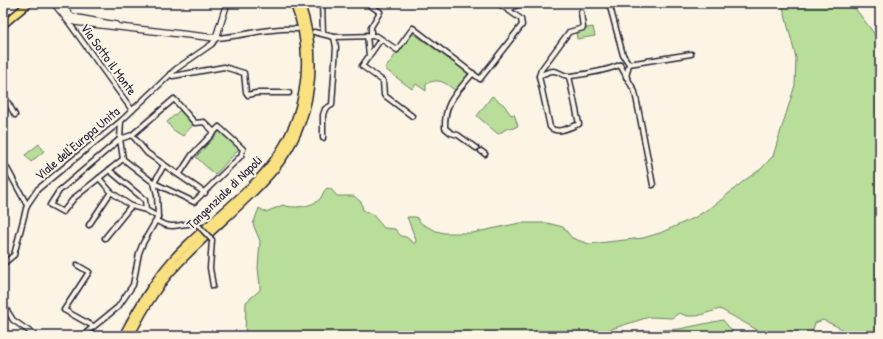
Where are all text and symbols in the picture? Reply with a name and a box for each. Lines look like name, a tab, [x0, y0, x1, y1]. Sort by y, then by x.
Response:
street label: Via Sotto il Monte	[77, 20, 141, 98]
street label: Viale dell'Europa Unita	[31, 102, 123, 184]
street label: Tangenziale di Napoli	[182, 151, 266, 233]

